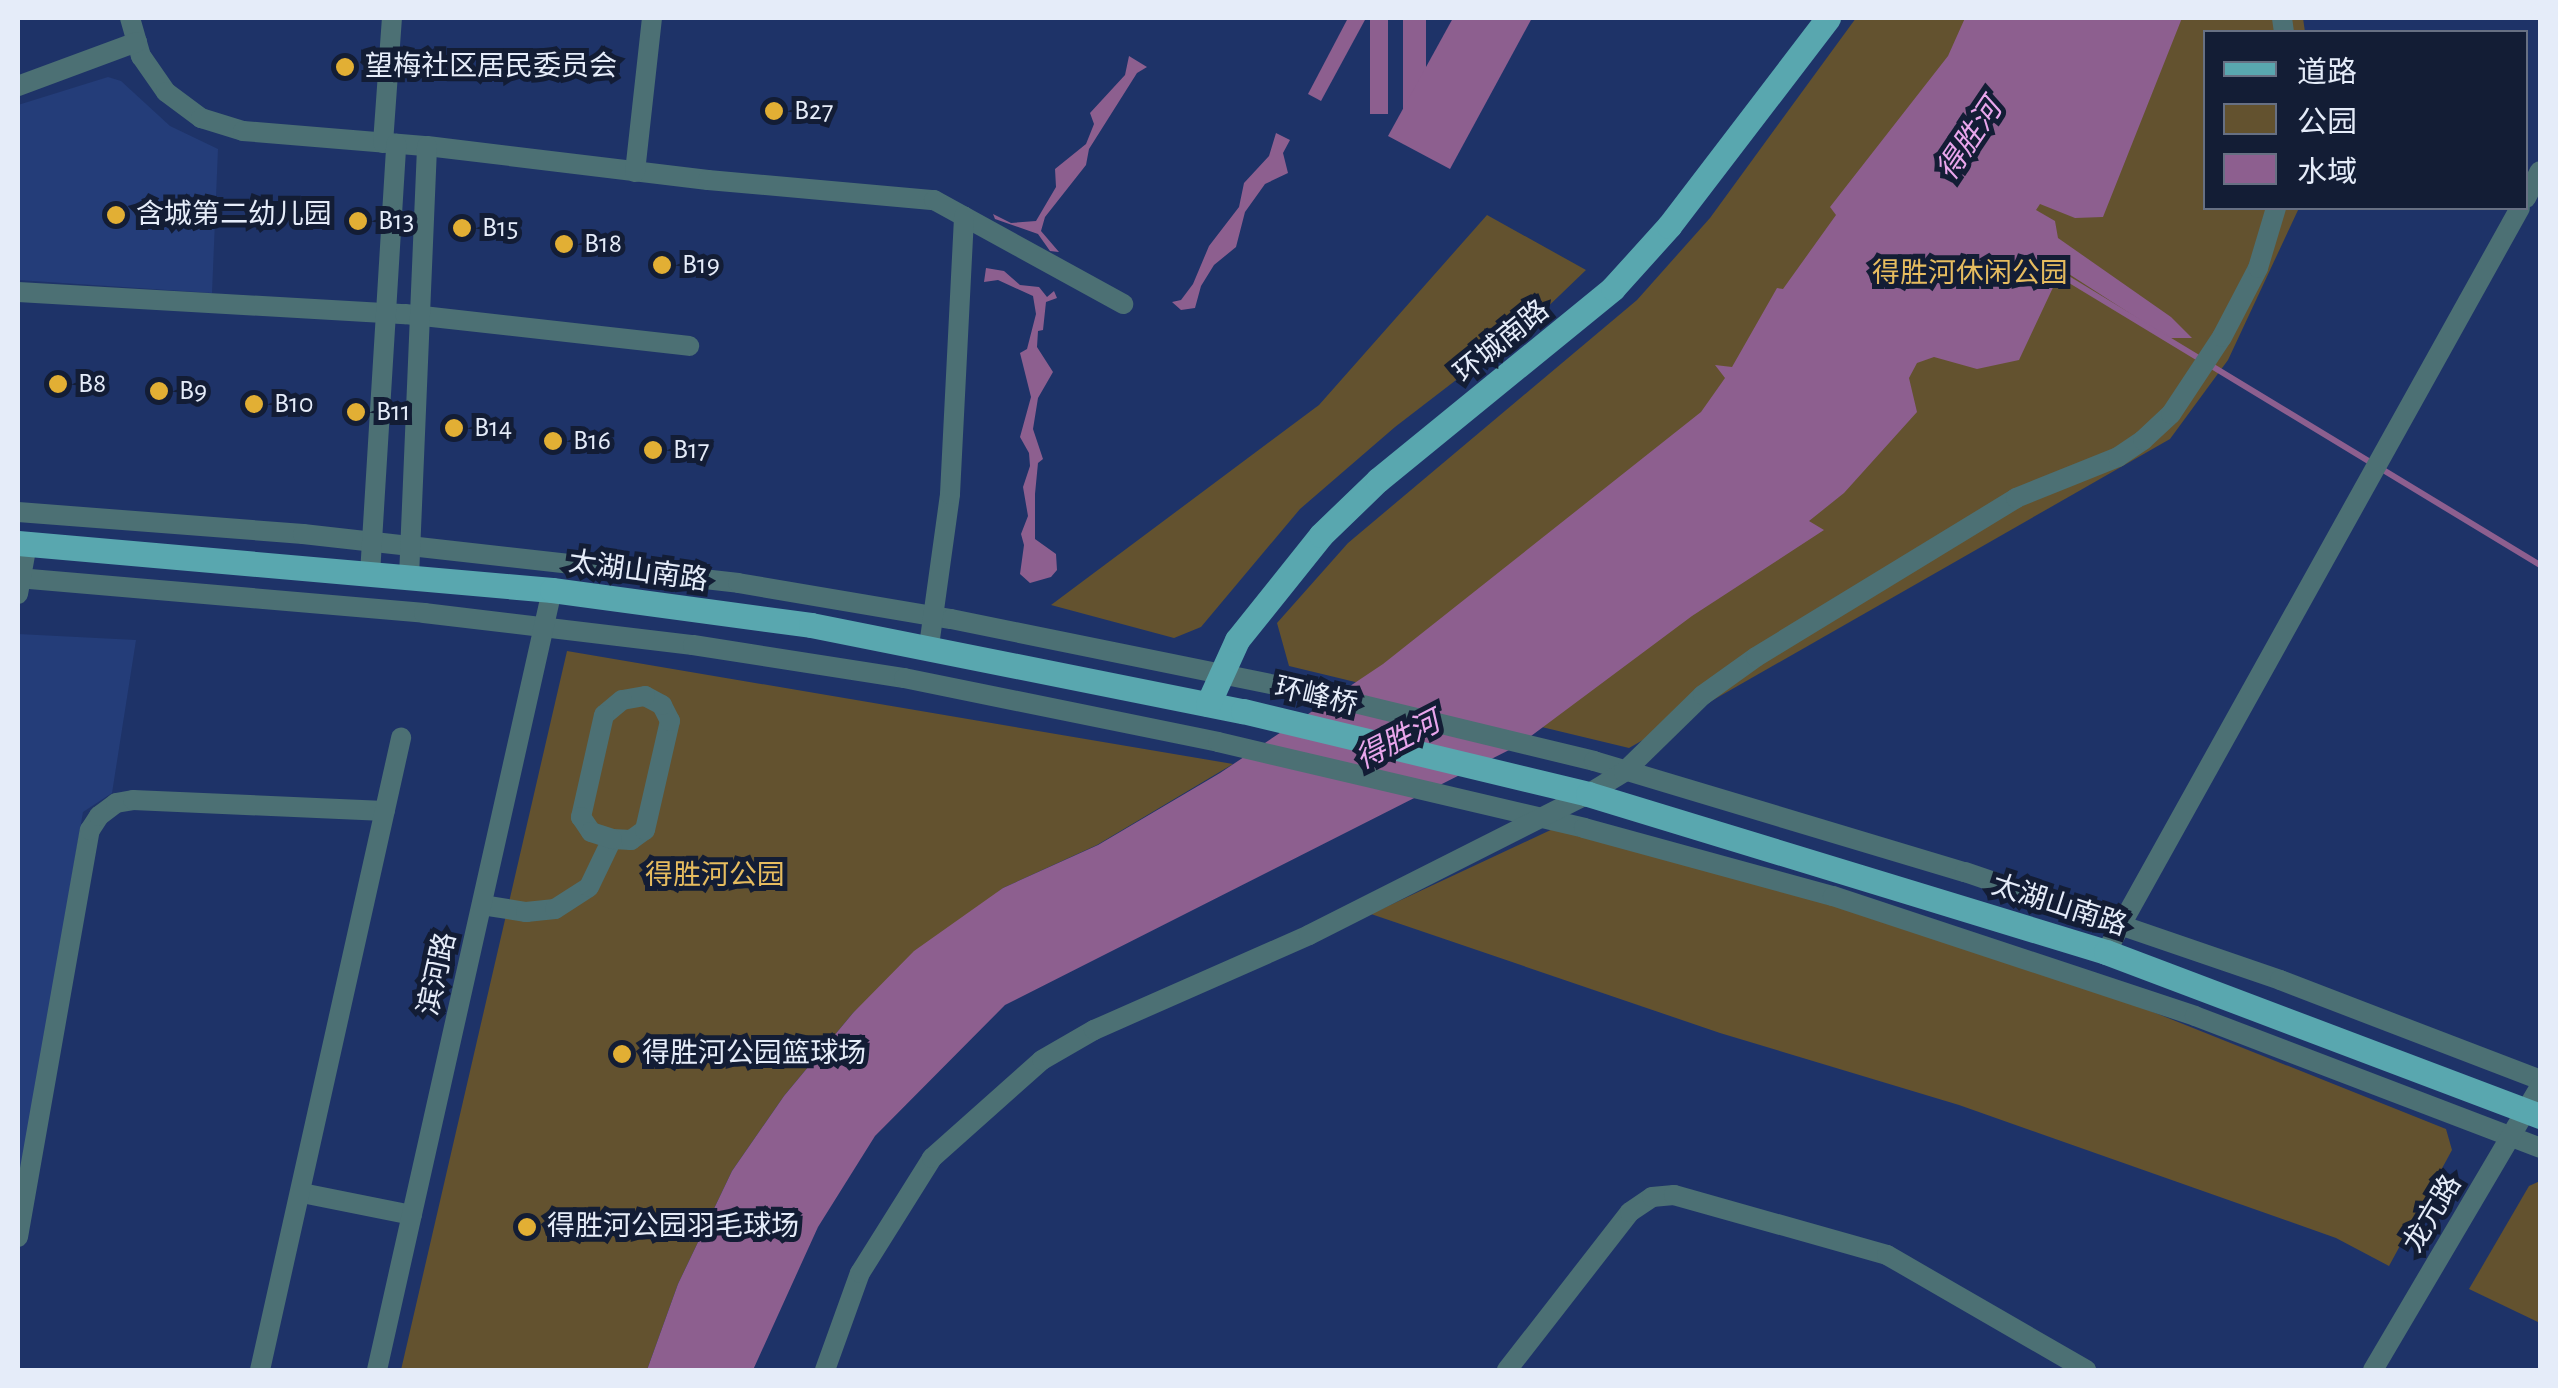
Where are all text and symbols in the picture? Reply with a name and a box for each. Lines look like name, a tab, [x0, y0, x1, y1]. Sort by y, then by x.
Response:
legend	[2203, 30, 2528, 210]
place label: 望梅社区居民委员会	[365, 50, 617, 84]
marker: 望梅社区居民委员会	[334, 56, 356, 78]
text: 道路	[2297, 58, 2357, 88]
water label: 得胜河	[1930, 93, 2010, 187]
place label: B27	[794, 94, 833, 128]
marker: B27	[763, 100, 785, 122]
text: 公园	[2297, 108, 2357, 138]
text: 水域	[2297, 158, 2357, 188]
place label: 含城第二幼儿园	[136, 198, 332, 232]
marker: 含城第二幼儿园	[105, 204, 127, 226]
place label: B13	[378, 204, 414, 238]
marker: B13	[347, 210, 369, 232]
place label: B15	[482, 211, 518, 245]
marker: B15	[451, 217, 473, 239]
place label: B18	[584, 227, 622, 261]
marker: B18	[553, 233, 575, 255]
place label: B19	[682, 248, 720, 282]
marker: B19	[651, 254, 673, 276]
park label: 得胜河休闲公园	[1872, 257, 2068, 291]
street label: 环城南路	[1448, 294, 1556, 390]
place label: B8	[78, 367, 106, 401]
marker: B8	[47, 373, 69, 395]
place label: B9	[179, 374, 207, 408]
marker: B9	[148, 380, 170, 402]
place label: B10	[274, 387, 313, 421]
marker: B10	[243, 393, 265, 415]
place label: B11	[376, 395, 410, 429]
marker: B11	[345, 401, 367, 423]
place label: B14	[474, 411, 512, 445]
marker: B14	[443, 417, 465, 439]
place label: B16	[573, 424, 611, 458]
marker: B16	[542, 430, 564, 452]
place label: B17	[673, 433, 709, 467]
marker: B17	[642, 439, 664, 461]
street label: 太湖山南路	[566, 546, 710, 598]
street label: 环峰桥	[1271, 671, 1361, 723]
water label: 得胜河	[1350, 705, 1446, 777]
park label: 得胜河公园	[645, 859, 785, 893]
street label: 太湖山南路	[1987, 868, 2131, 944]
street label: 滨河路	[412, 929, 464, 1019]
place label: 得胜河公园篮球场	[642, 1037, 866, 1071]
marker: 得胜河公园篮球场	[611, 1043, 633, 1065]
street label: 龙亢路	[2397, 1169, 2469, 1259]
place label: 得胜河公园羽毛球场	[547, 1210, 799, 1244]
marker: 得胜河公园羽毛球场	[516, 1216, 538, 1238]

